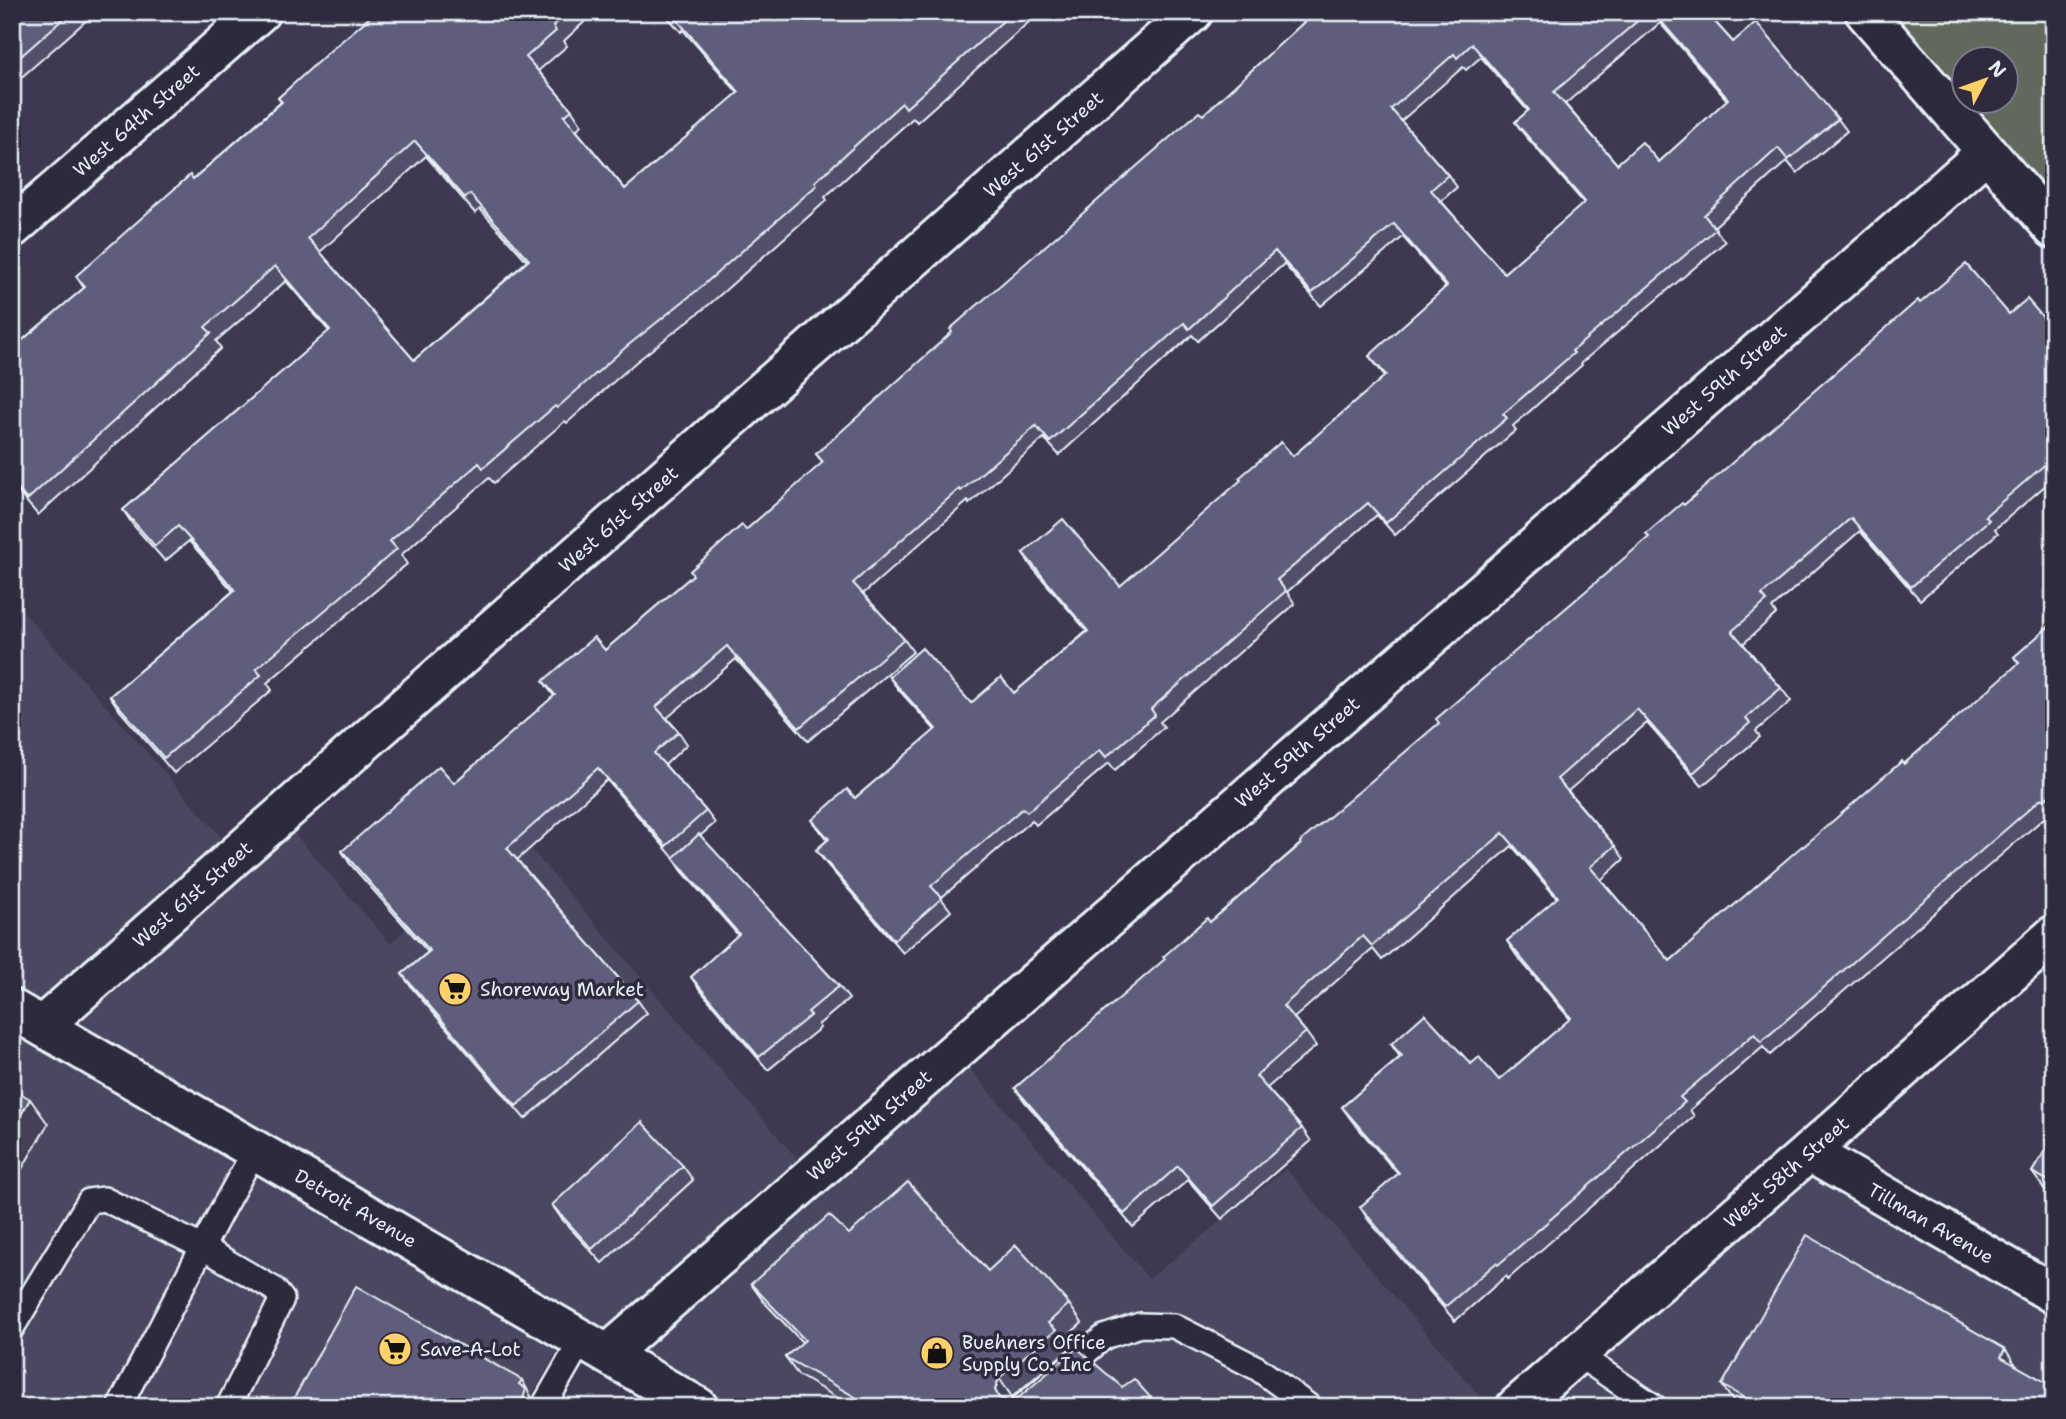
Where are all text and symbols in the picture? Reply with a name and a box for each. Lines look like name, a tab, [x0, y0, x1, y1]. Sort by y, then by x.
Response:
north arrow	[1951, 46, 2021, 116]
text: N	[1983, 55, 2012, 83]
street label: West 64th Street	[68, 58, 205, 182]
street label: West 61st Street	[978, 86, 1108, 203]
street label: West 59th Street	[1657, 319, 1792, 442]
street label: West 61st Street	[553, 461, 683, 578]
street label: West 59th Street	[1230, 691, 1365, 814]
street label: West 61st Street	[127, 836, 257, 953]
supermarket icon: Shoreway Market	[436, 970, 474, 1008]
place label: Shoreway Market	[480, 977, 644, 1002]
street label: West 59th Street	[802, 1064, 937, 1187]
street label: West 58th Street	[1718, 1111, 1854, 1234]
street label: Detroit Avenue	[290, 1163, 421, 1254]
street label: Tillman Avenue	[1863, 1177, 1998, 1270]
supermarket icon: Save-A-Lot	[376, 1330, 414, 1368]
place label: Buehners Office Supply Co. Inc	[962, 1330, 1106, 1377]
shop icon: Buehners Office Supply Co. Inc	[918, 1334, 956, 1372]
place label: Save-A-Lot	[420, 1337, 521, 1362]

